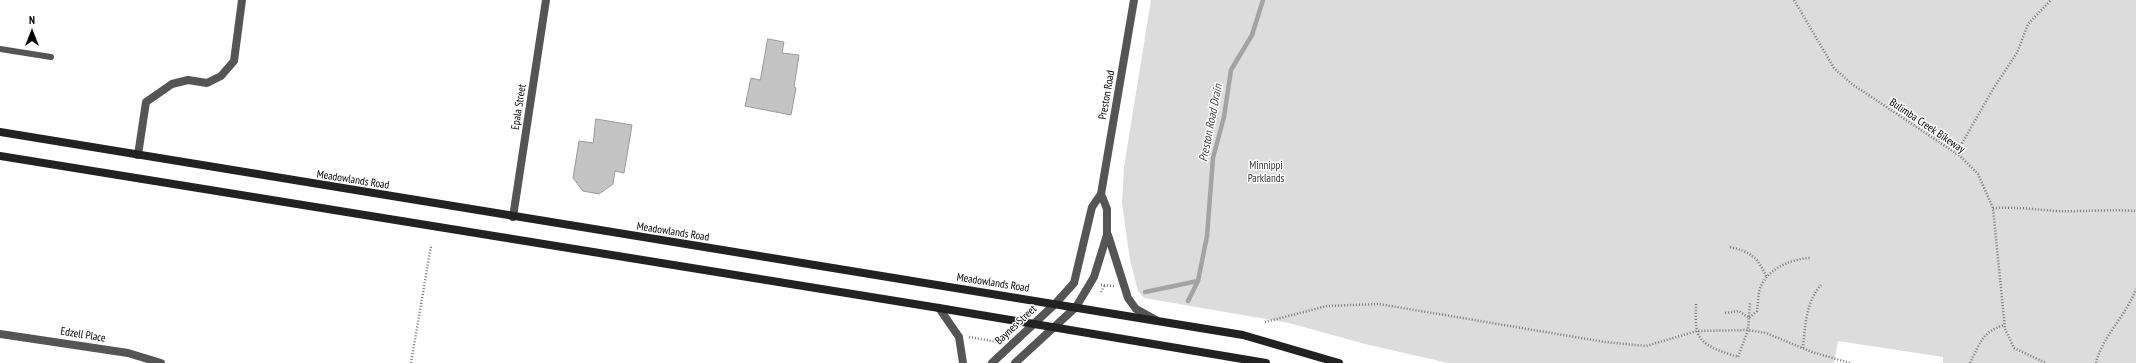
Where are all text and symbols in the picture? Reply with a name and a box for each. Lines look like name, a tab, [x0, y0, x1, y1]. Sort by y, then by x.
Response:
north arrow	[12, 12, 52, 52]
text: N	[29, 13, 35, 27]
street label: Preston Road	[1096, 69, 1118, 121]
street label: Epala Street	[509, 83, 529, 131]
water label: Preston Road Drain	[1196, 83, 1226, 163]
street label: Bulimba Creek Bikeway	[1887, 96, 1967, 156]
park label: Minnippi Parklands	[1248, 159, 1284, 185]
street label: Meadowlands Road	[316, 168, 390, 192]
street label: Meadowlands Road	[636, 220, 710, 244]
street label: Meadowlands Road	[956, 271, 1030, 295]
street label: Baynes Street	[993, 302, 1039, 348]
street label: Edzell Place	[59, 325, 107, 345]

